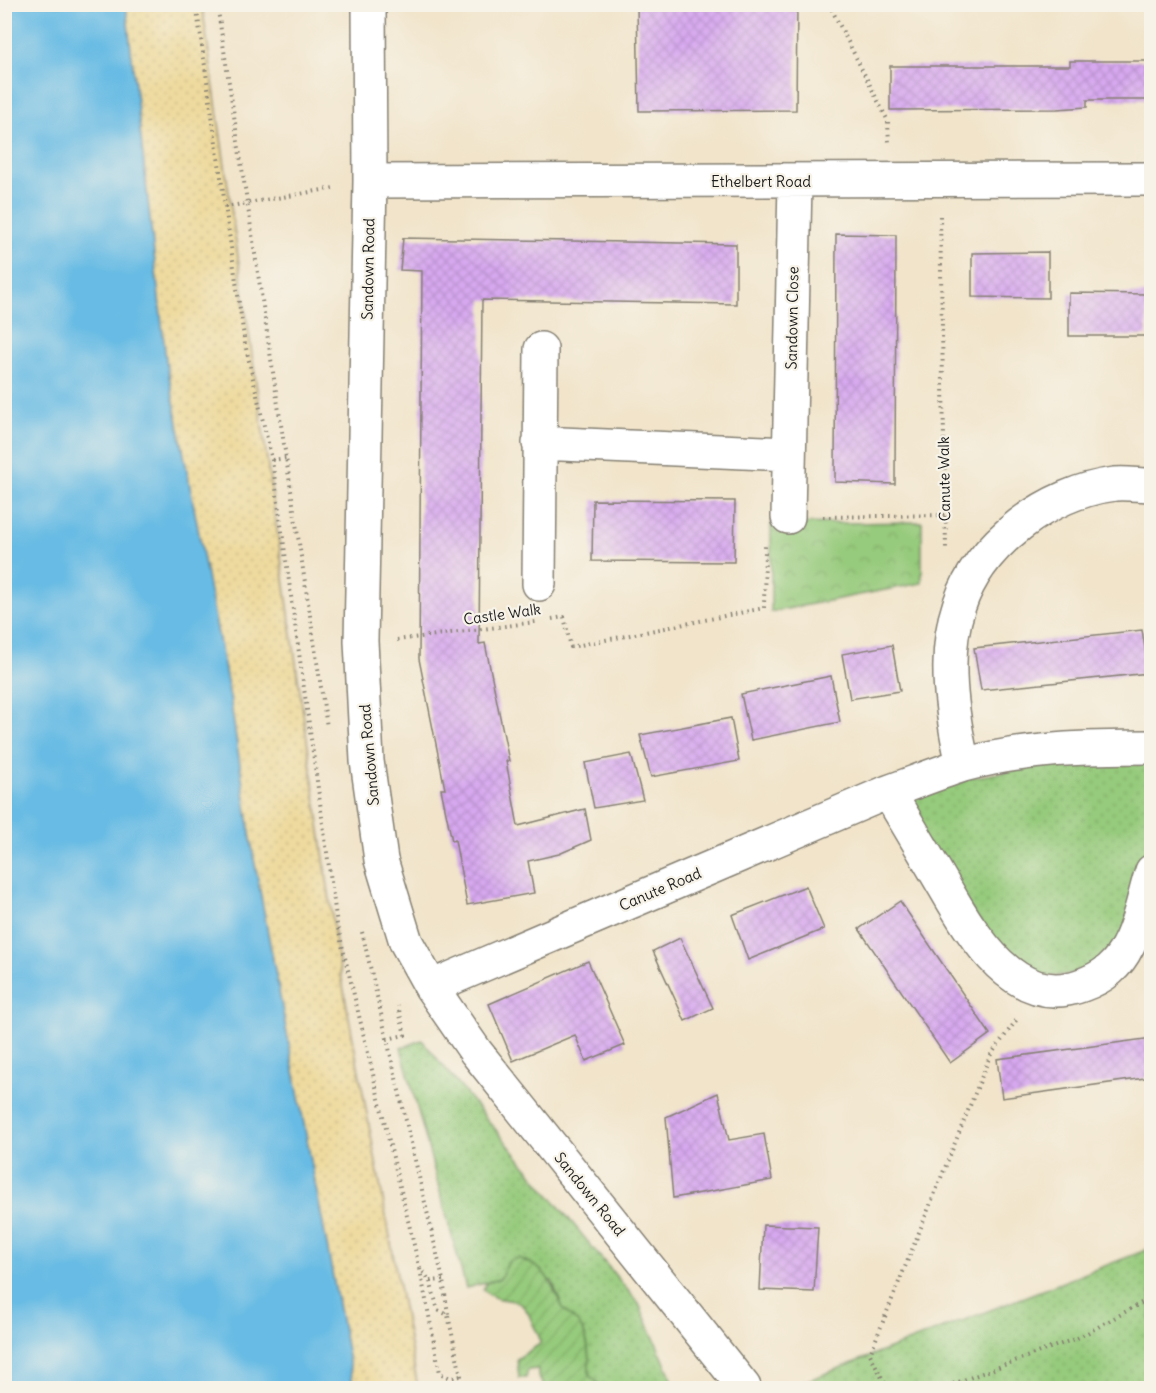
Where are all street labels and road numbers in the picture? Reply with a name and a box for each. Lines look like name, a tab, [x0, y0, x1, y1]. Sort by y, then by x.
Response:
street label: Ethelbert Road	[711, 172, 811, 191]
street label: Sandown Road	[358, 218, 378, 320]
street label: Sandown Close	[782, 266, 802, 370]
street label: Canute Walk	[934, 436, 954, 522]
street label: Castle Walk	[462, 599, 542, 629]
street label: Sandown Road	[355, 703, 383, 807]
street label: Canute Road	[616, 863, 704, 915]
street label: Sandown Road	[551, 1148, 630, 1240]

